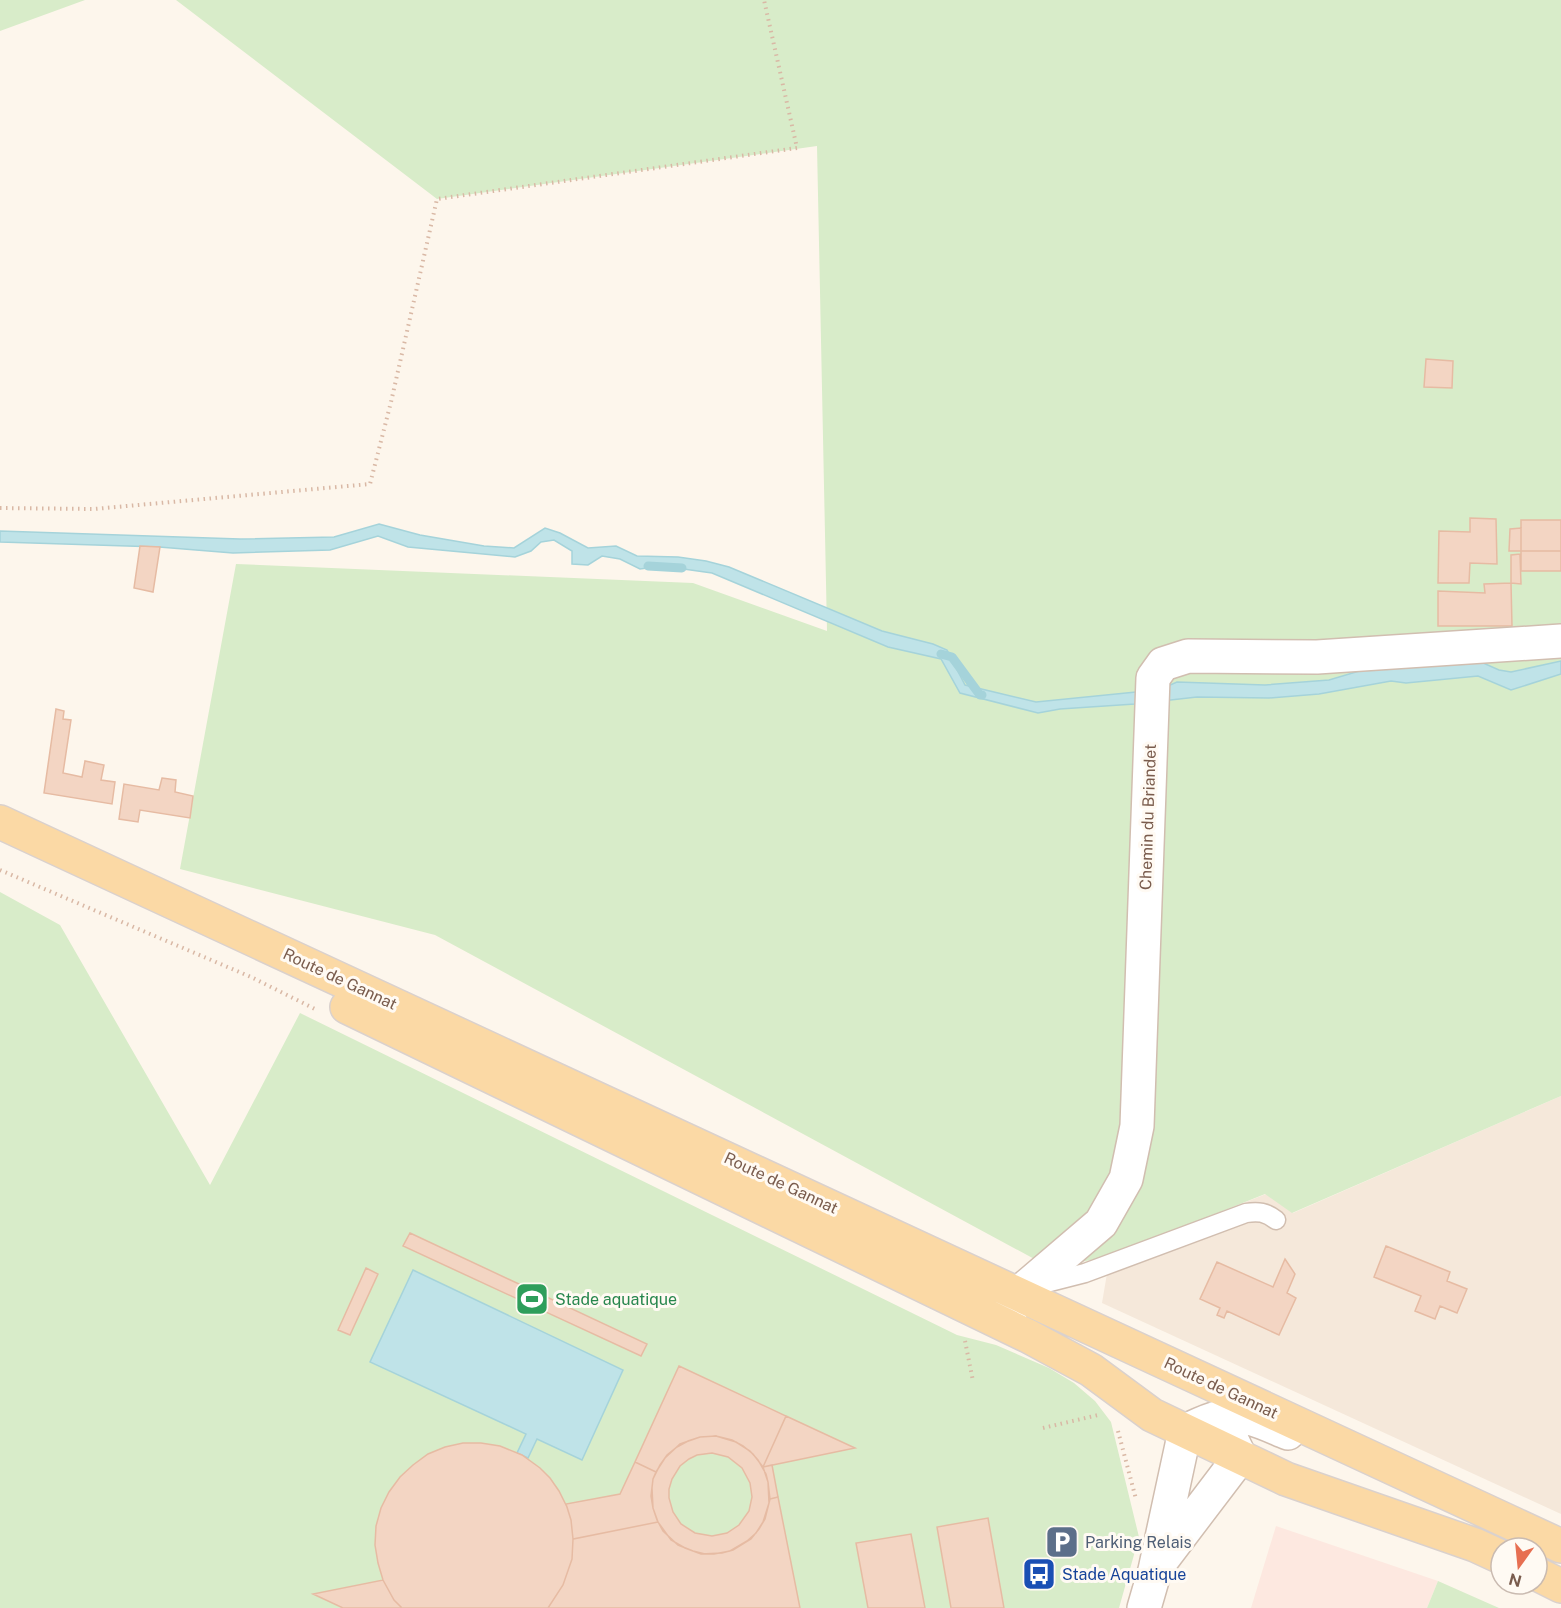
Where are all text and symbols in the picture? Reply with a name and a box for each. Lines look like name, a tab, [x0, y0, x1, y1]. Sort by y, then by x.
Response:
street label: Chemin du Briandet	[1136, 744, 1160, 890]
street label: Route de Gannat	[280, 944, 400, 1014]
street label: Route de Gannat	[721, 1148, 841, 1218]
sports icon: Stade aquatique	[514, 1281, 550, 1317]
place label: Stade aquatique	[555, 1290, 677, 1309]
street label: Route de Gannat	[1161, 1353, 1281, 1423]
parking icon: Parking Relais	[1044, 1524, 1080, 1560]
place label: Parking Relais	[1085, 1533, 1192, 1552]
north arrow	[1489, 1536, 1549, 1596]
bus stop icon: Stade Aquatique	[1021, 1556, 1057, 1592]
place label: Stade Aquatique	[1062, 1565, 1186, 1584]
text: N	[1507, 1569, 1524, 1591]

